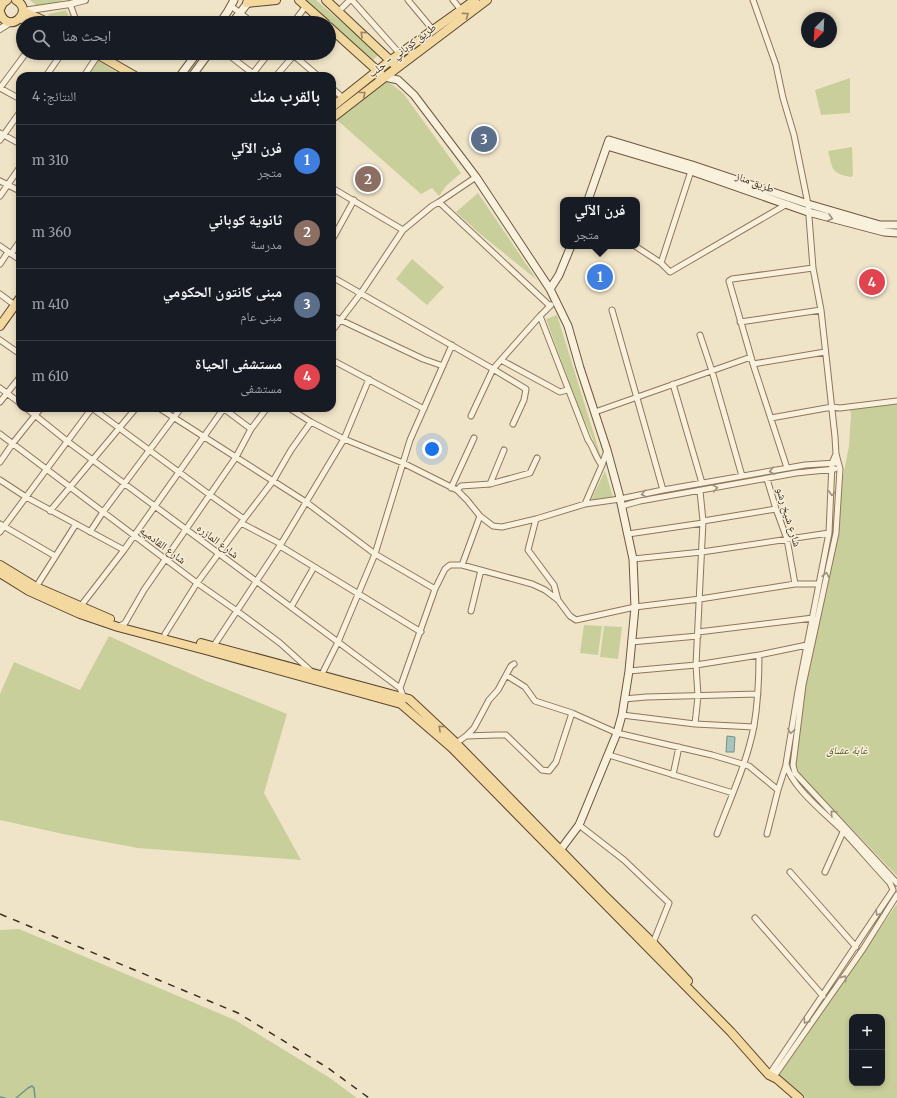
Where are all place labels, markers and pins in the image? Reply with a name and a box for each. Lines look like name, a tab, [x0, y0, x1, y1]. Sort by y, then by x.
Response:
pin: 3	[471, 124, 497, 154]
pin: 2	[355, 164, 381, 194]
pin: 1	[587, 262, 613, 292]
pin: 4	[859, 267, 885, 297]

